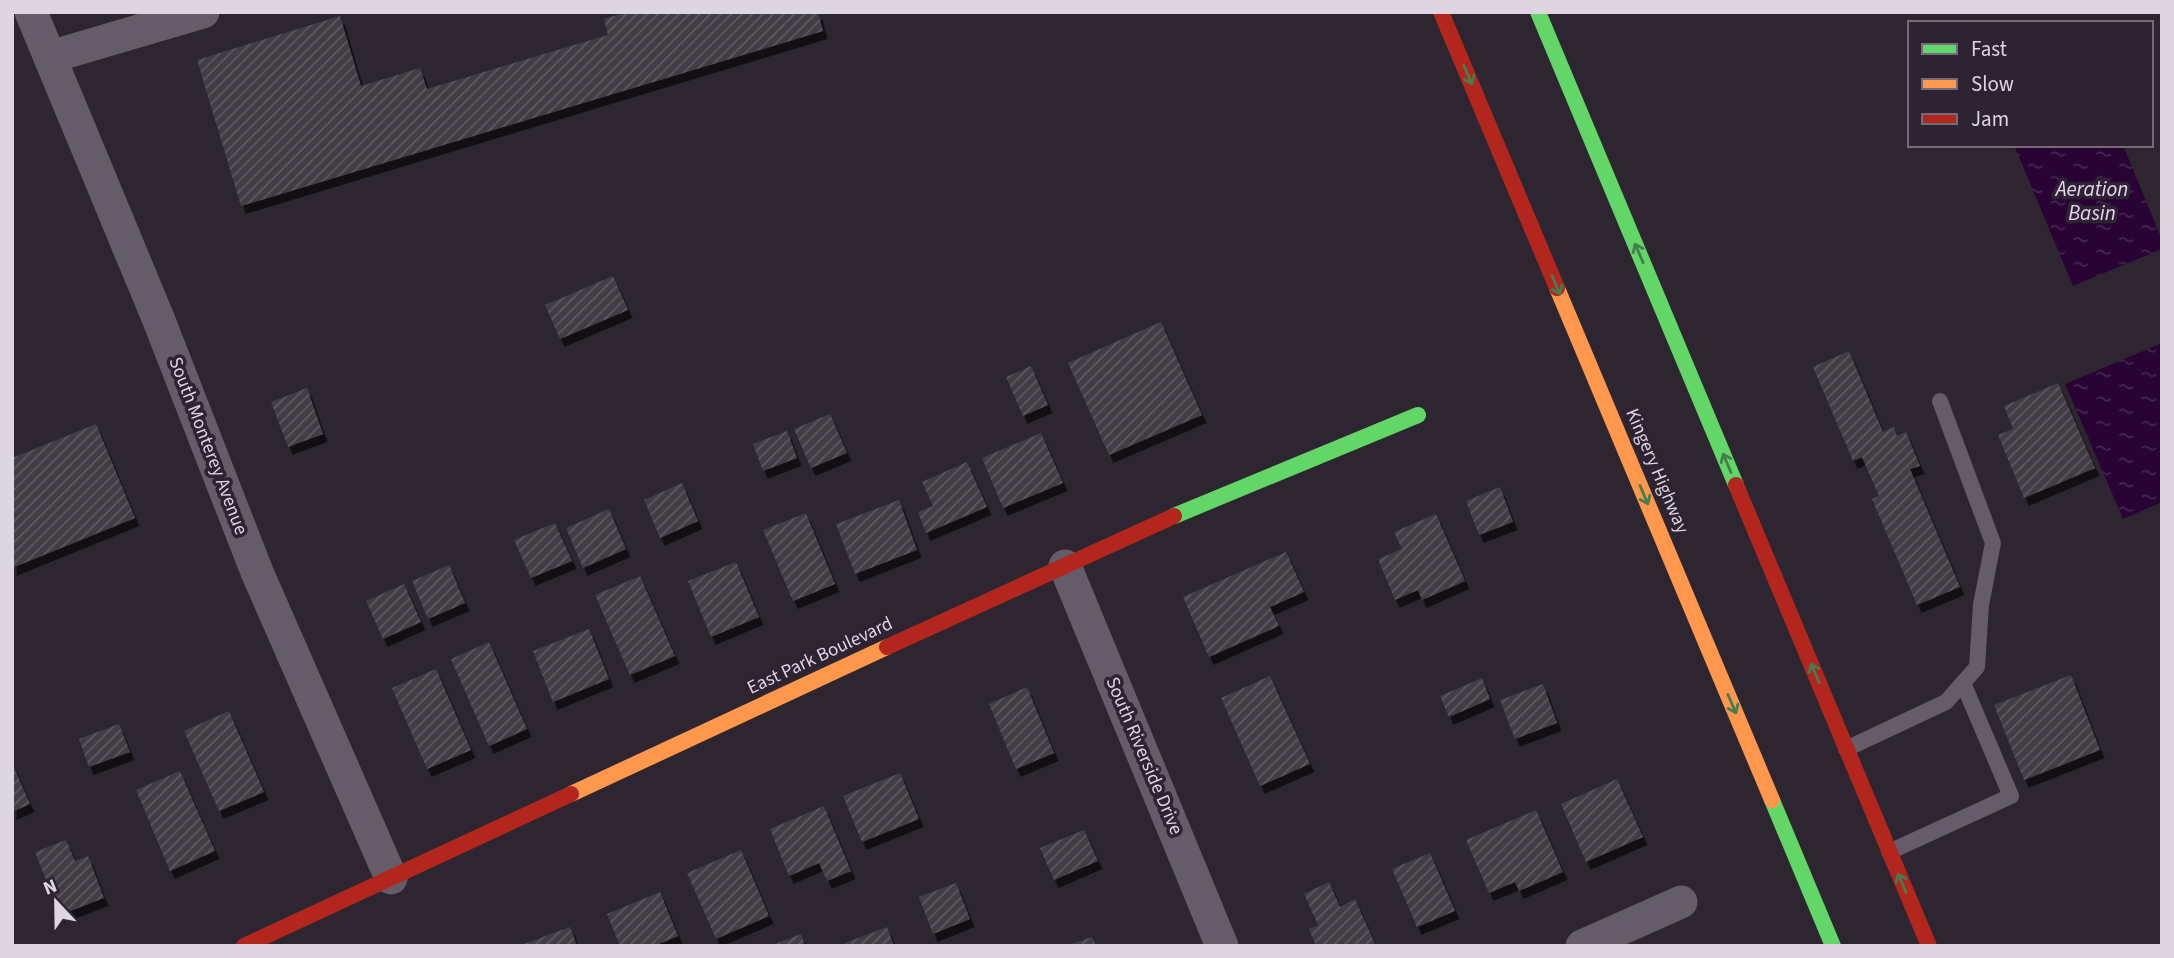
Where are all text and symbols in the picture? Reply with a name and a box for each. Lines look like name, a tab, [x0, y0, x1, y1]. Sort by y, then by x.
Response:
legend	[1908, 21, 2153, 147]
text: Fast	[1971, 34, 2007, 64]
one-way arrow	[1462, 64, 1475, 85]
text: Slow	[1971, 69, 2014, 99]
text: Jam	[1971, 104, 2009, 134]
water label: Aeration Basin	[2054, 174, 2128, 228]
one-way arrow	[1632, 243, 1645, 264]
one-way arrow	[1550, 274, 1563, 295]
street label: South Monterey Avenue	[162, 353, 254, 539]
street label: Kingery Highway	[1619, 404, 1696, 538]
one-way arrow	[1720, 453, 1733, 474]
one-way arrow	[1638, 483, 1651, 505]
street label: East Park Boulevard	[743, 610, 897, 702]
one-way arrow	[1807, 663, 1820, 684]
street label: South Riverside Drive	[1099, 673, 1189, 839]
one-way arrow	[1726, 693, 1739, 715]
north arrow	[21, 867, 91, 937]
one-way arrow	[1895, 872, 1908, 894]
text: N	[39, 873, 61, 903]

